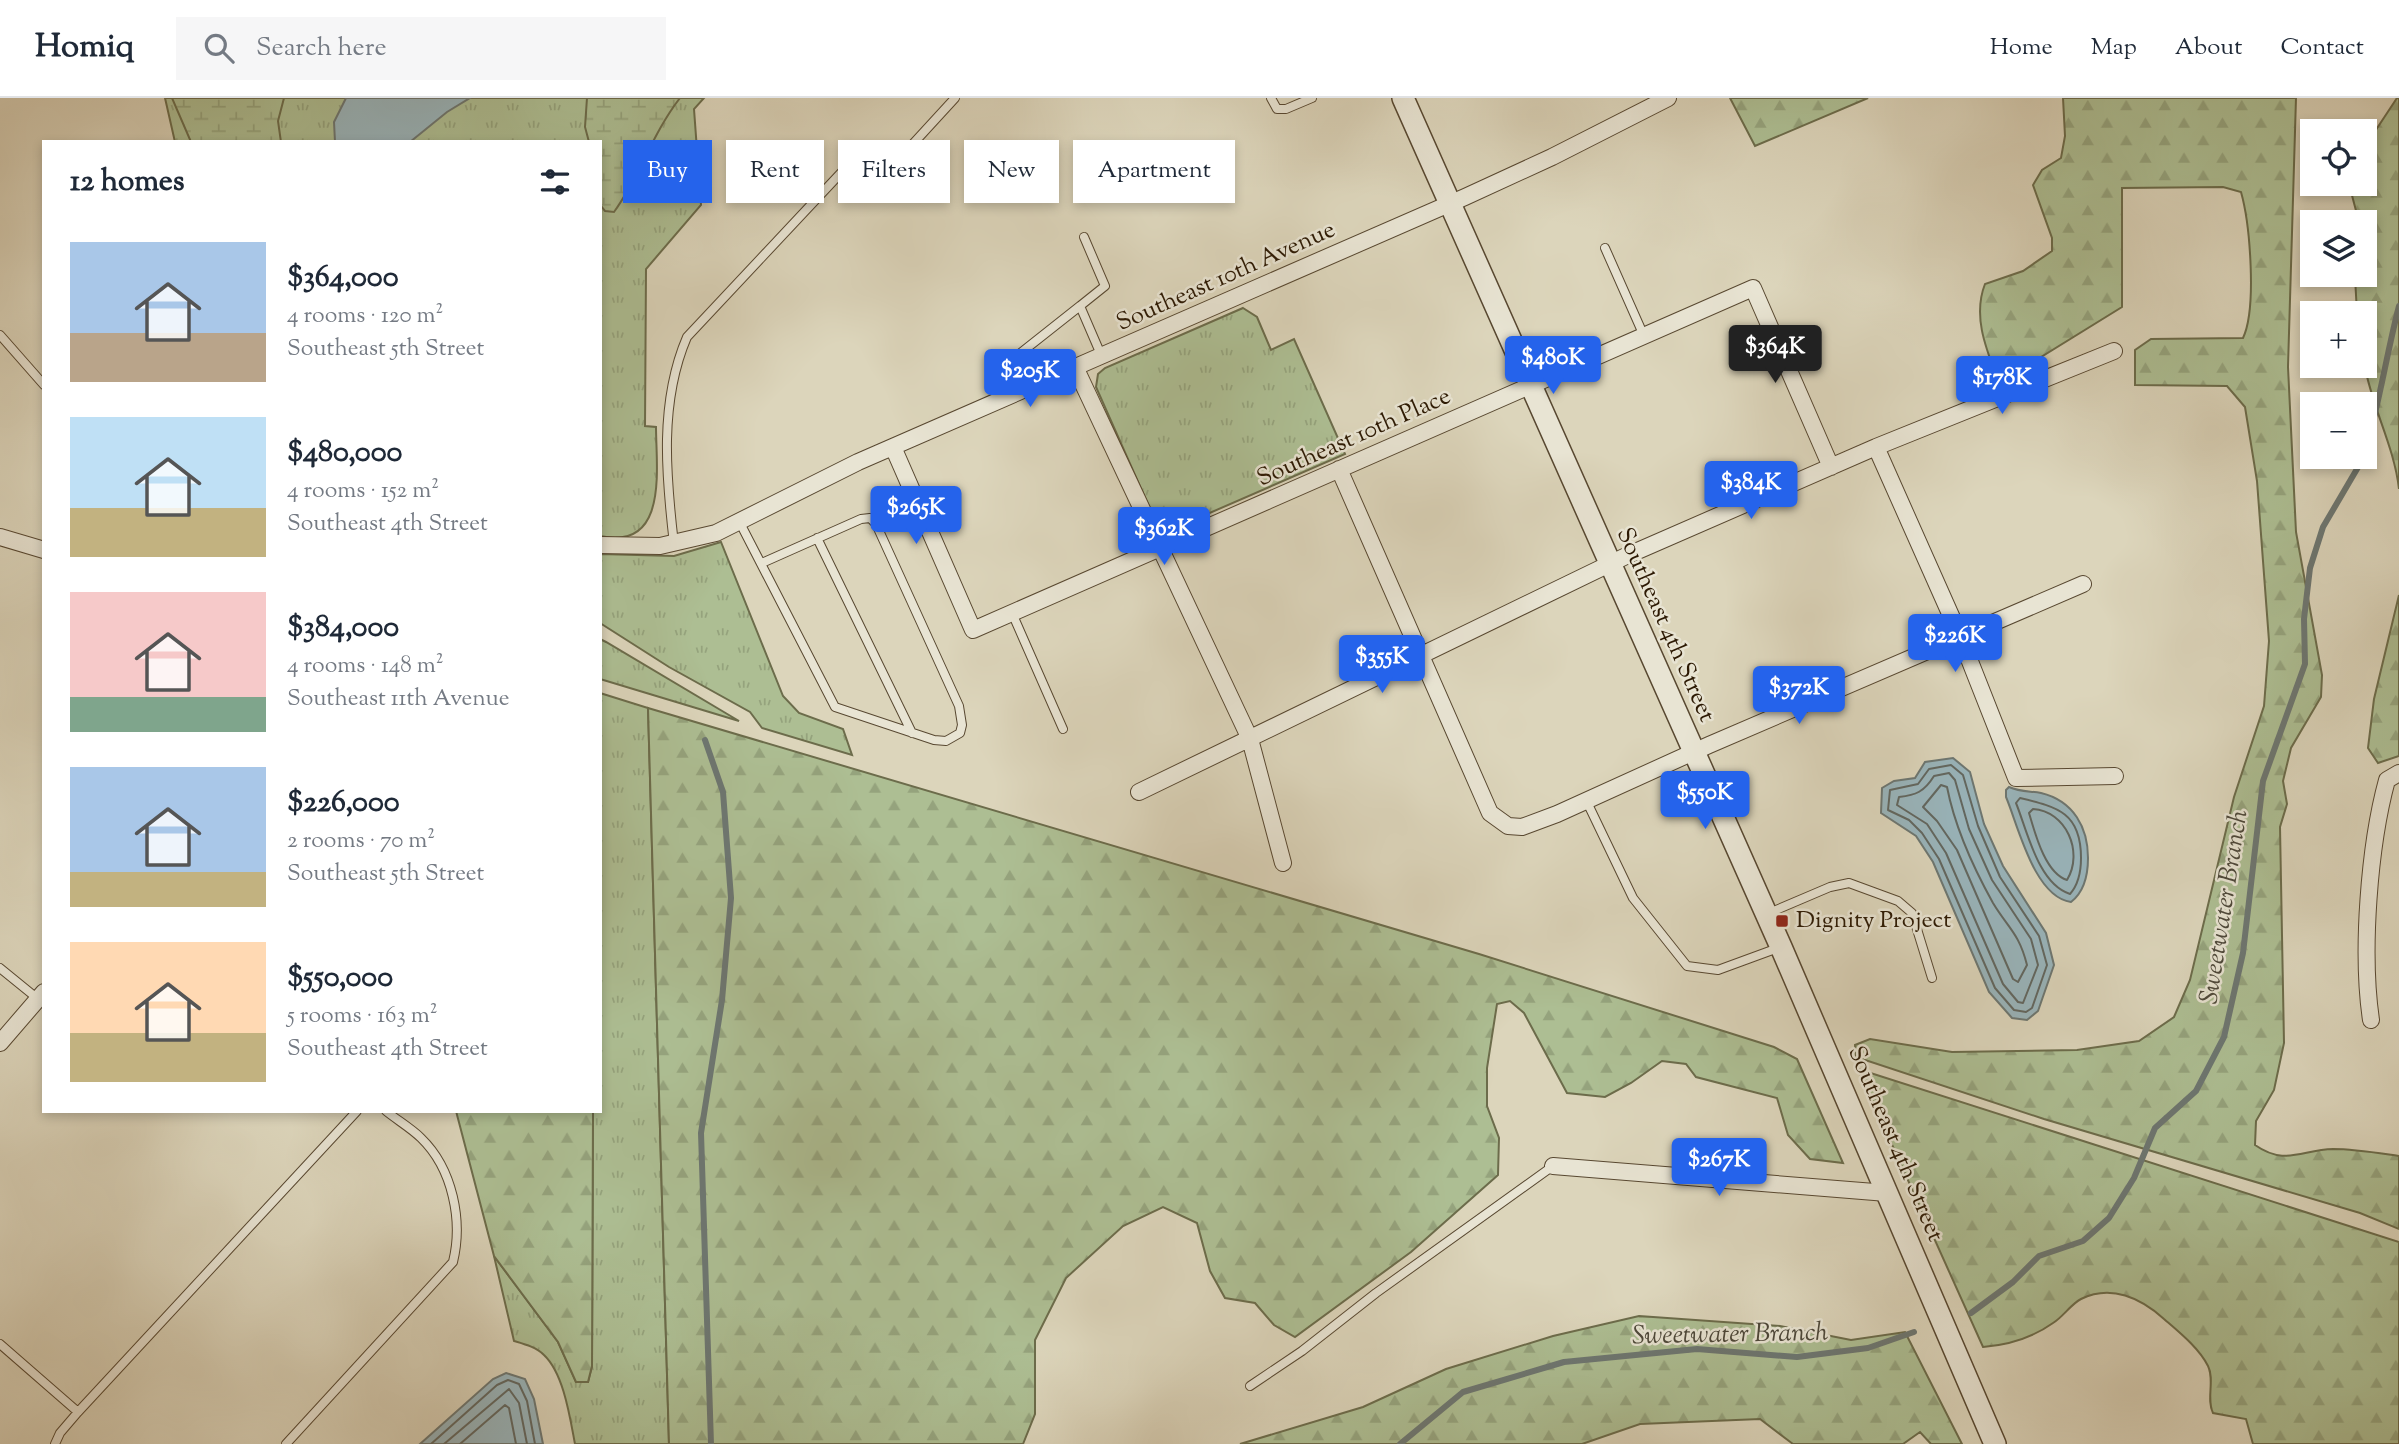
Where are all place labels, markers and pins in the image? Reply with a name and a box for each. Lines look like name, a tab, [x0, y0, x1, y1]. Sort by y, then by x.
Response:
pin: $364K	[1726, 326, 1824, 385]
pin: $480K	[1504, 336, 1602, 396]
pin: $205K	[981, 350, 1079, 409]
pin: $178K	[1953, 356, 2051, 416]
pin: $384K	[1702, 462, 1800, 521]
pin: $265K	[867, 486, 965, 546]
pin: $362K	[1115, 508, 1213, 567]
pin: $226K	[1906, 614, 2004, 674]
pin: $355K	[1333, 636, 1431, 695]
pin: $372K	[1750, 666, 1848, 726]
pin: $550K	[1656, 772, 1754, 831]
place label: Dignity Project	[1796, 904, 1952, 938]
marker: Dignity Project	[1774, 913, 1790, 929]
pin: $267K	[1670, 1138, 1768, 1198]

